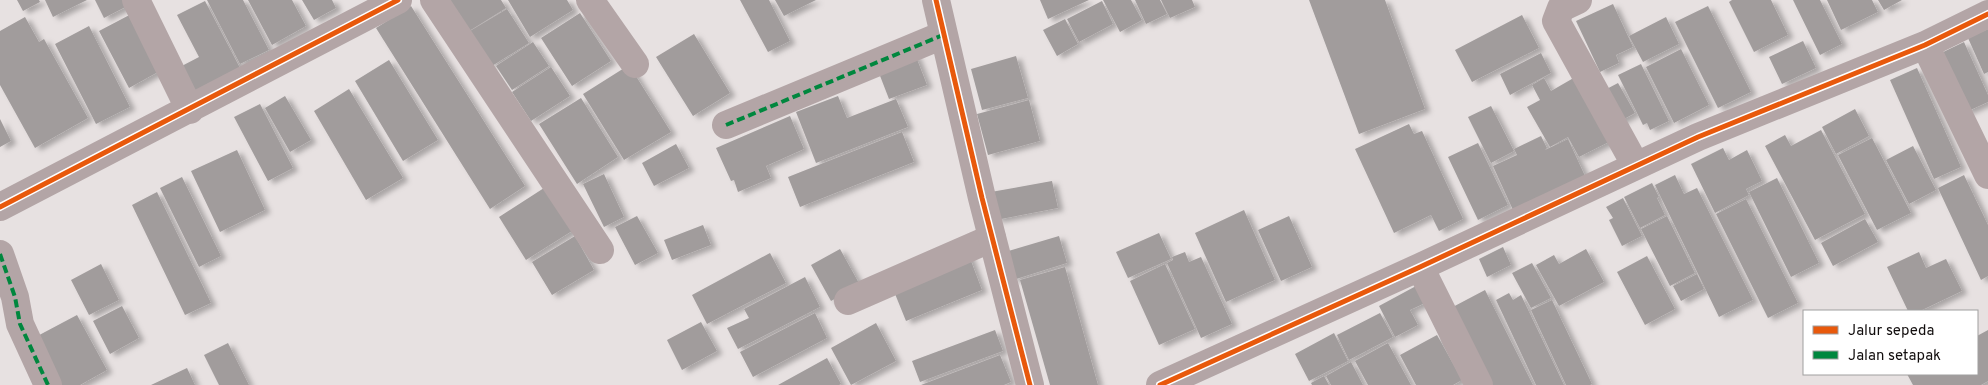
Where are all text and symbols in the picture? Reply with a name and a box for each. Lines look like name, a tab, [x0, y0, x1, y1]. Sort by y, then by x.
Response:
legend	[1803, 310, 1978, 375]
text: Jalur sepeda	[1848, 322, 1934, 341]
text: Jalan setapak	[1848, 347, 1941, 366]

